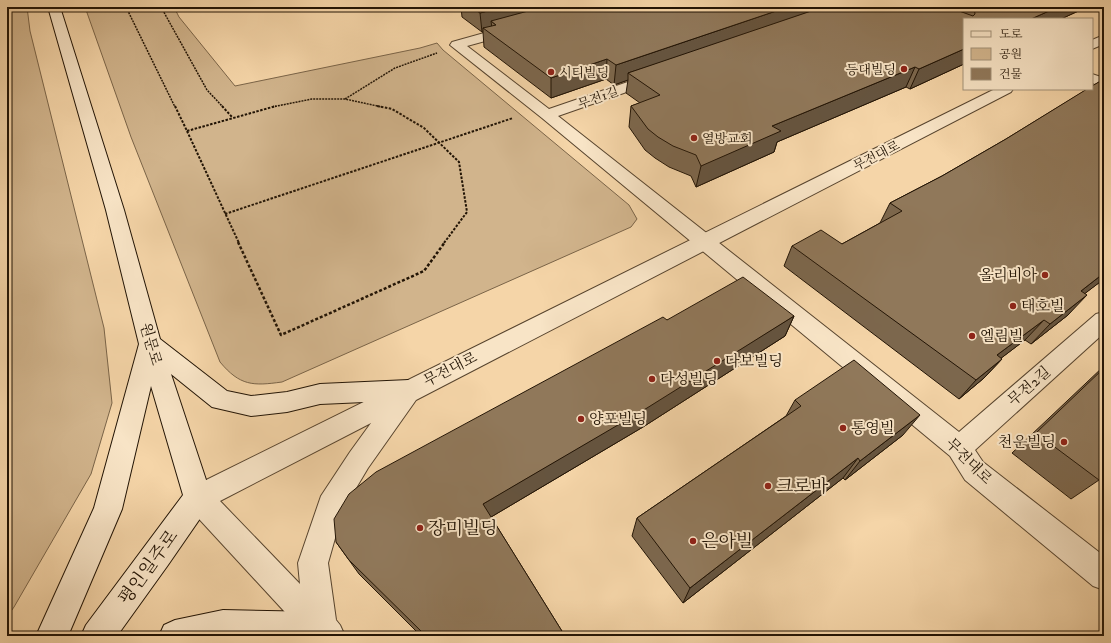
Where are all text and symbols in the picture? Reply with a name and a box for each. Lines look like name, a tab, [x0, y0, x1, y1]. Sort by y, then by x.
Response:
legend	[963, 18, 1093, 90]
text: 도로	[999, 27, 1023, 42]
text: 공원	[999, 47, 1022, 62]
place label: 등대빌딩	[846, 62, 896, 78]
marker: 등대빌딩	[899, 64, 909, 74]
place label: 시티빌딩	[559, 65, 609, 81]
marker: 시티빌딩	[546, 67, 556, 77]
text: 건물	[999, 67, 1023, 82]
street label: 무전1길	[576, 83, 621, 113]
place label: 열방교회	[702, 131, 752, 147]
marker: 열방교회	[689, 133, 699, 143]
street label: 무전대로	[850, 137, 903, 174]
place label: 올리비아	[979, 266, 1038, 285]
marker: 올리비아	[1040, 270, 1050, 280]
place label: 태호빌	[1021, 297, 1064, 316]
marker: 태호빌	[1008, 301, 1018, 311]
street label: 원문로	[135, 321, 166, 368]
place label: 엘림빌	[980, 327, 1023, 346]
marker: 엘림빌	[967, 331, 977, 341]
street label: 무전대로	[420, 348, 481, 391]
place label: 다보빌딩	[725, 352, 783, 371]
marker: 다보빌딩	[712, 356, 722, 366]
street label: 무전2길	[1004, 363, 1055, 410]
place label: 다성빌딩	[660, 370, 718, 389]
marker: 다성빌딩	[647, 374, 657, 384]
place label: 양포빌딩	[589, 410, 647, 429]
marker: 양포빌딩	[576, 414, 586, 424]
place label: 통영빌	[851, 419, 894, 438]
marker: 통영빌	[838, 423, 848, 433]
place label: 천운빌딩	[998, 433, 1056, 452]
street label: 무전대로	[941, 434, 996, 489]
marker: 천운빌딩	[1059, 437, 1069, 447]
place label: 크로바	[776, 476, 829, 498]
marker: 크로바	[763, 481, 773, 491]
place label: 장미빌딩	[428, 518, 498, 540]
marker: 장미빌딩	[415, 523, 425, 533]
street label: 평인일주로	[114, 526, 183, 609]
place label: 은아빌	[701, 531, 753, 553]
marker: 은아빌	[688, 536, 698, 546]

